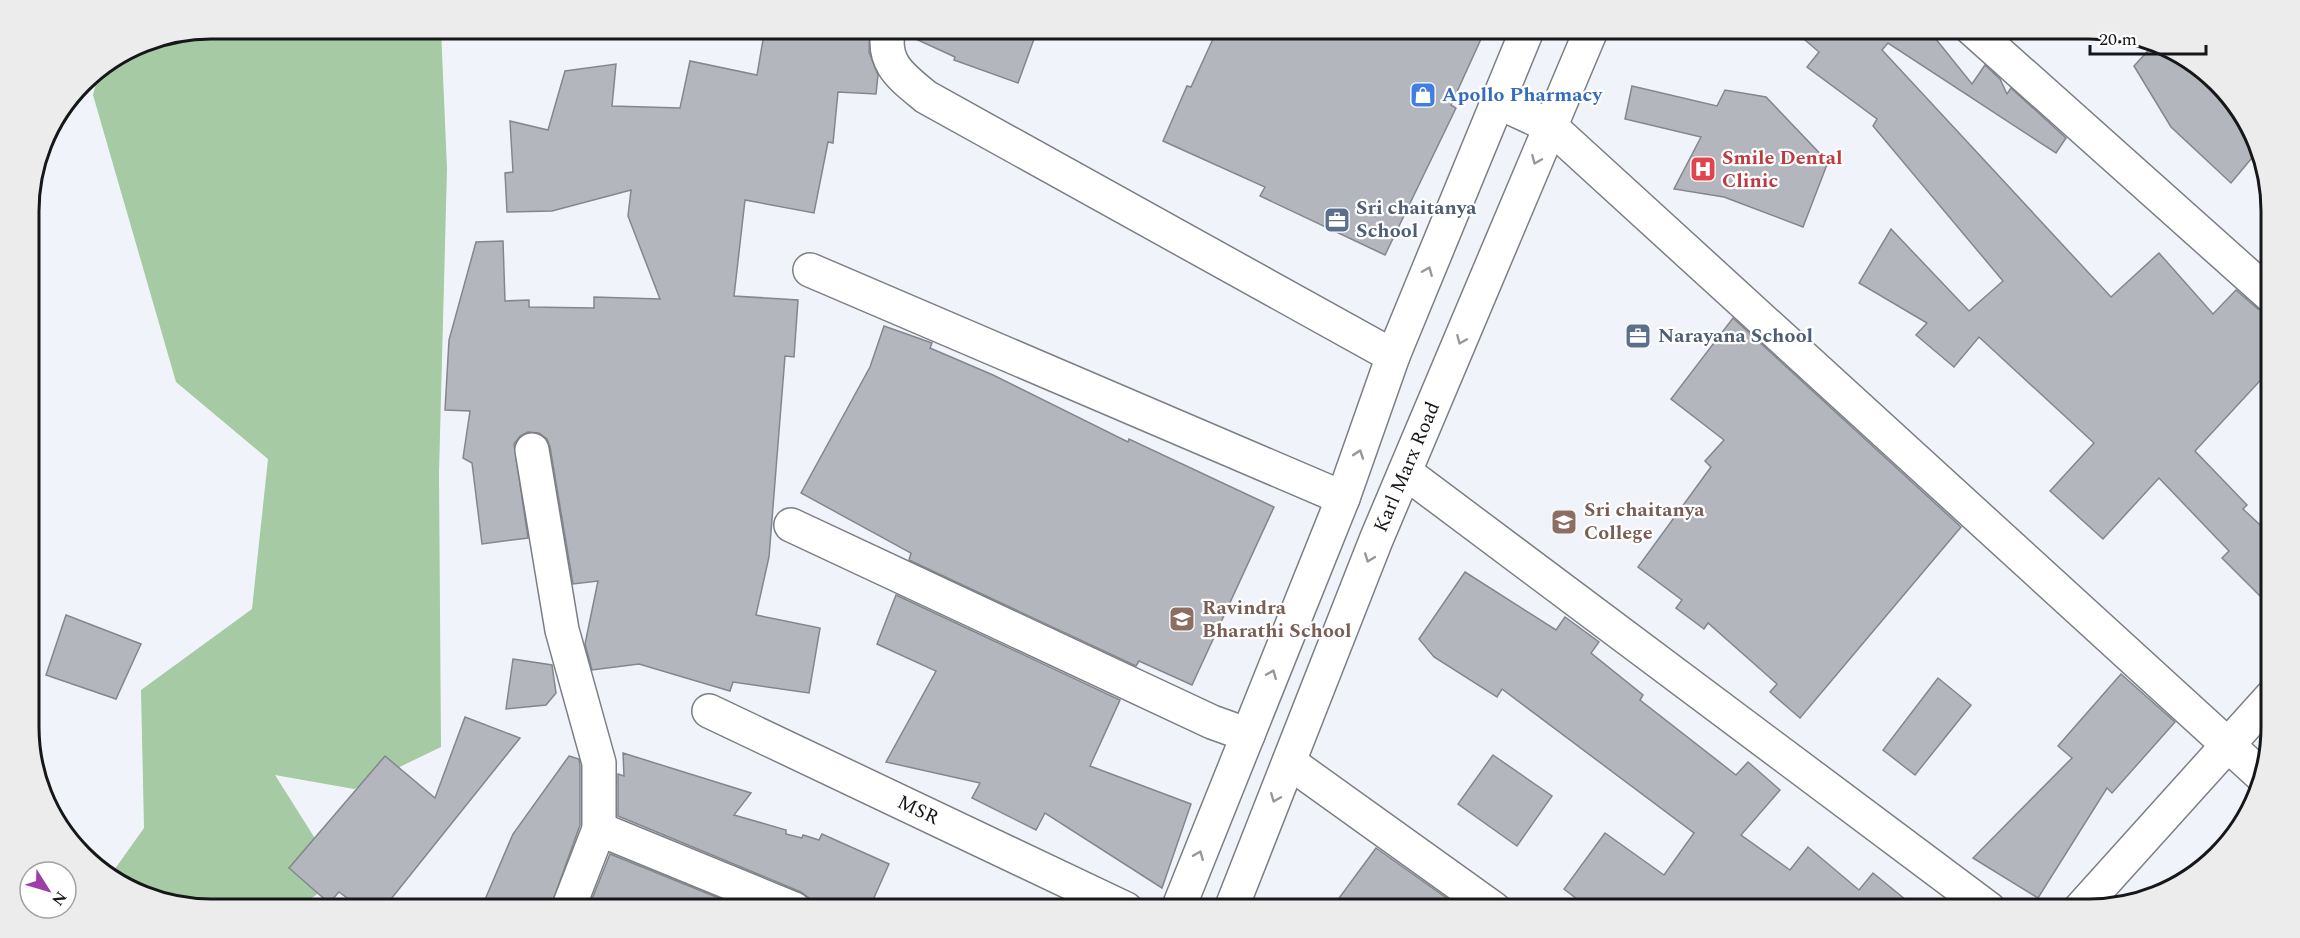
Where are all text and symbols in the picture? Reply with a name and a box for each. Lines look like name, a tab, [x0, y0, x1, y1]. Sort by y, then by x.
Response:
scale bar	[2090, 18, 2206, 56]
text: 20 m	[2099, 26, 2137, 53]
shop icon: Apollo Pharmacy	[1408, 80, 1438, 110]
place label: Apollo Pharmacy	[1442, 80, 1603, 110]
place label: Smile Dental Clinic	[1722, 143, 1842, 196]
one-way arrow	[1531, 153, 1543, 164]
hospital icon: Smile Dental Clinic	[1688, 154, 1718, 184]
place label: Sri chaitanya School	[1356, 193, 1477, 246]
office icon: Sri chaitanya School	[1322, 205, 1352, 235]
one-way arrow	[1421, 267, 1433, 278]
office icon: Narayana School	[1623, 321, 1653, 351]
place label: Narayana School	[1658, 321, 1813, 351]
one-way arrow	[1456, 333, 1468, 344]
street label: Karl Marx Road	[1366, 397, 1448, 537]
one-way arrow	[1351, 449, 1364, 460]
place label: Sri chaitanya College	[1584, 495, 1705, 548]
school or university icon: Sri chaitanya College	[1549, 507, 1579, 537]
one-way arrow	[1364, 552, 1376, 563]
place label: Ravindra Bharathi School	[1202, 593, 1352, 646]
school or university icon: Ravindra Bharathi School	[1167, 604, 1197, 634]
one-way arrow	[1265, 669, 1277, 680]
street label: MSR	[892, 787, 945, 833]
one-way arrow	[1270, 792, 1282, 803]
one-way arrow	[1192, 850, 1204, 861]
north arrow	[18, 860, 78, 920]
text: N	[46, 886, 73, 911]

